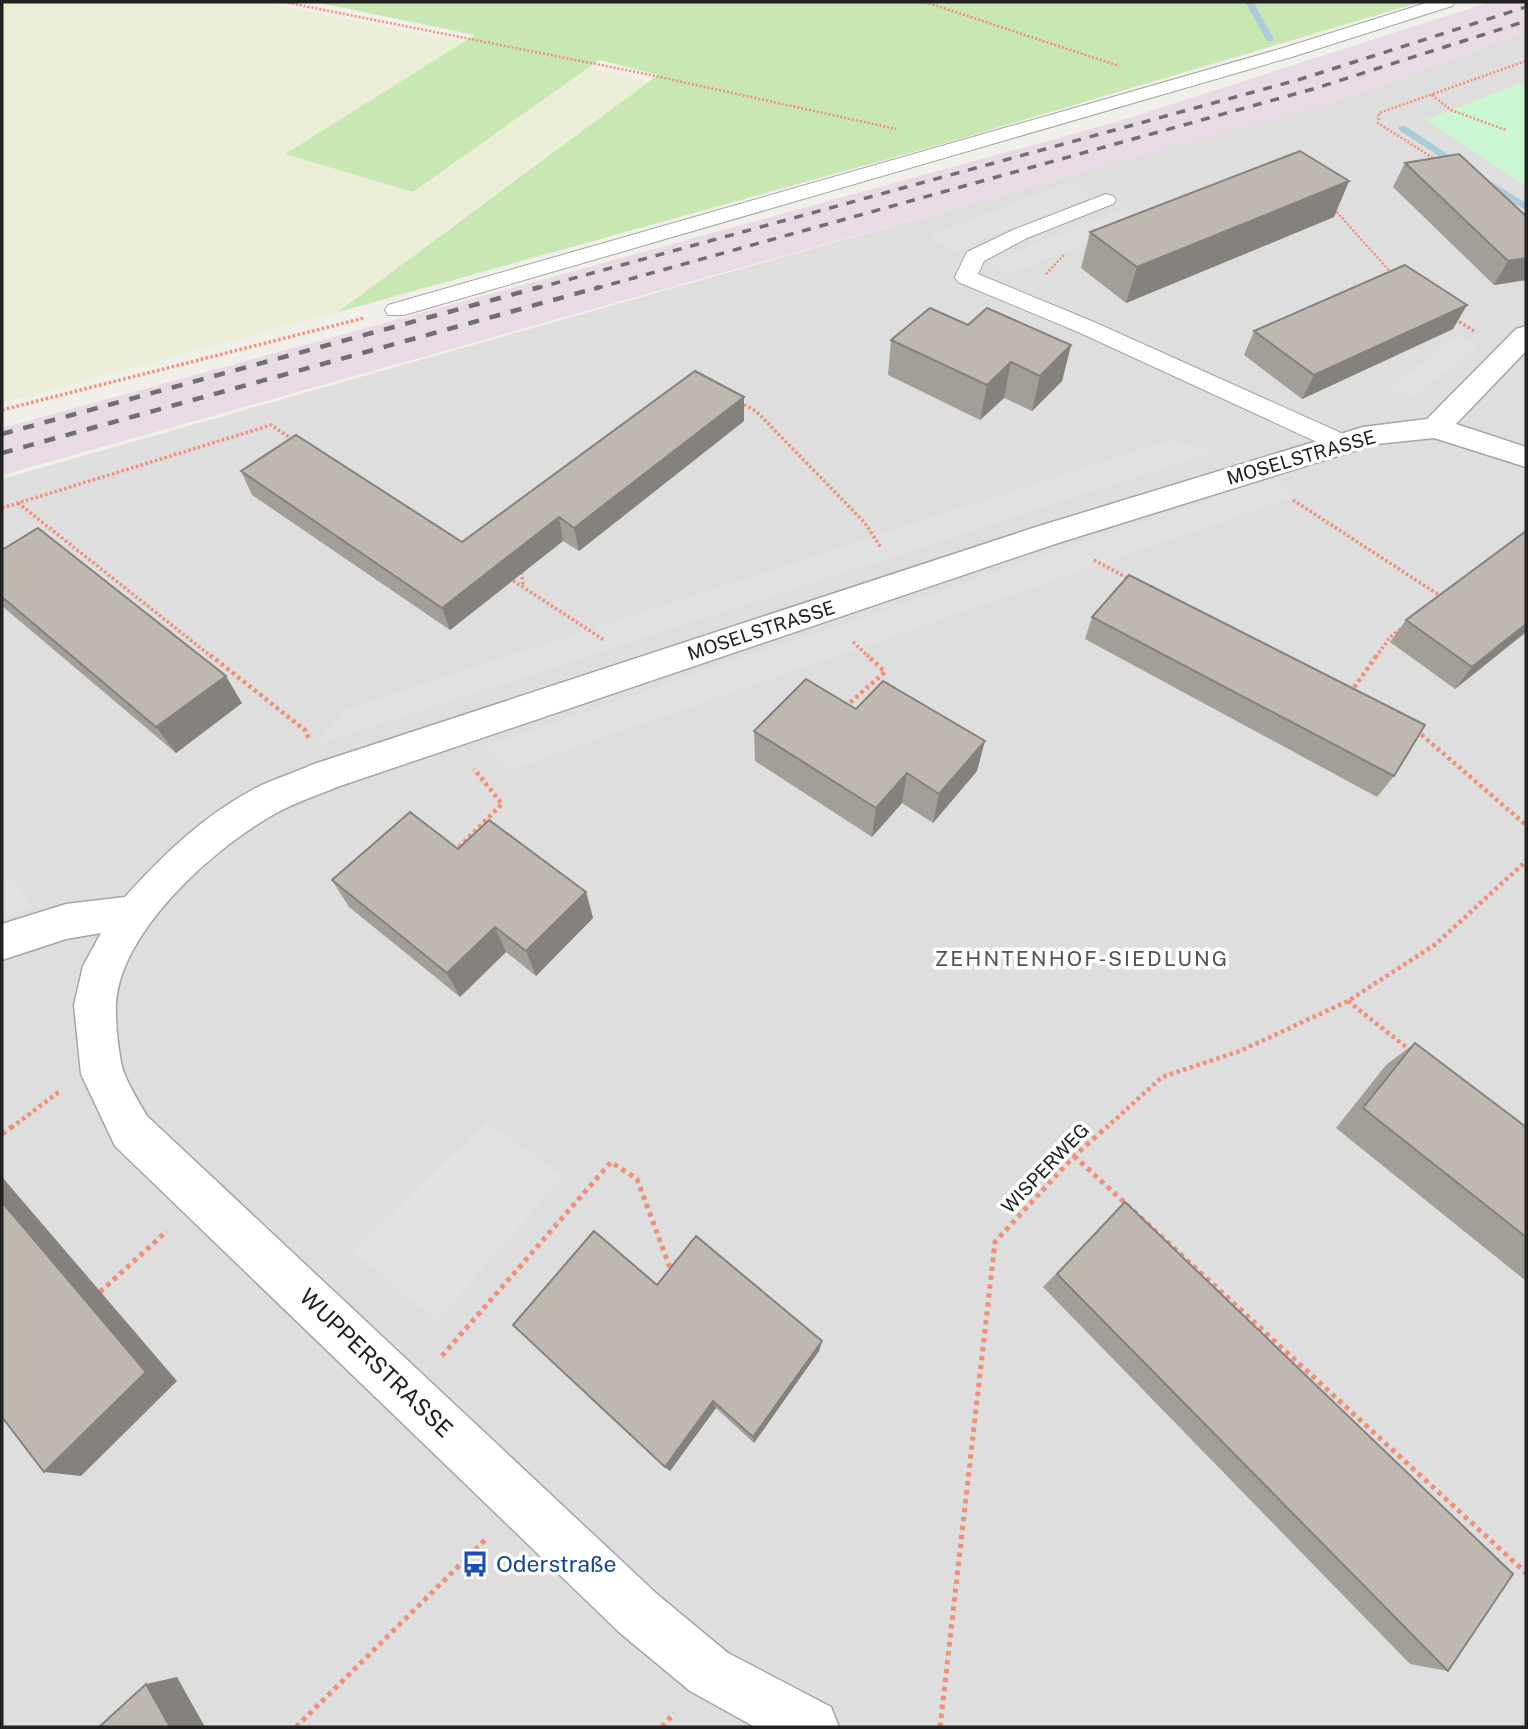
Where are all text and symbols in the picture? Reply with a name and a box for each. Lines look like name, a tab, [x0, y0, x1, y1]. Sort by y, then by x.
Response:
street label: MOSELSTRASSE	[1224, 425, 1378, 489]
street label: MOSELSTRASSE	[685, 596, 837, 664]
district label: ZEHNTENHOF-SIEDLUNG	[935, 946, 1229, 971]
street label: WISPERWEG	[997, 1119, 1093, 1217]
street label: WUPPERSTRASSE	[294, 1283, 458, 1443]
bus stop icon: Oderstraße	[460, 1549, 490, 1579]
place label: Oderstraße	[496, 1550, 617, 1577]

